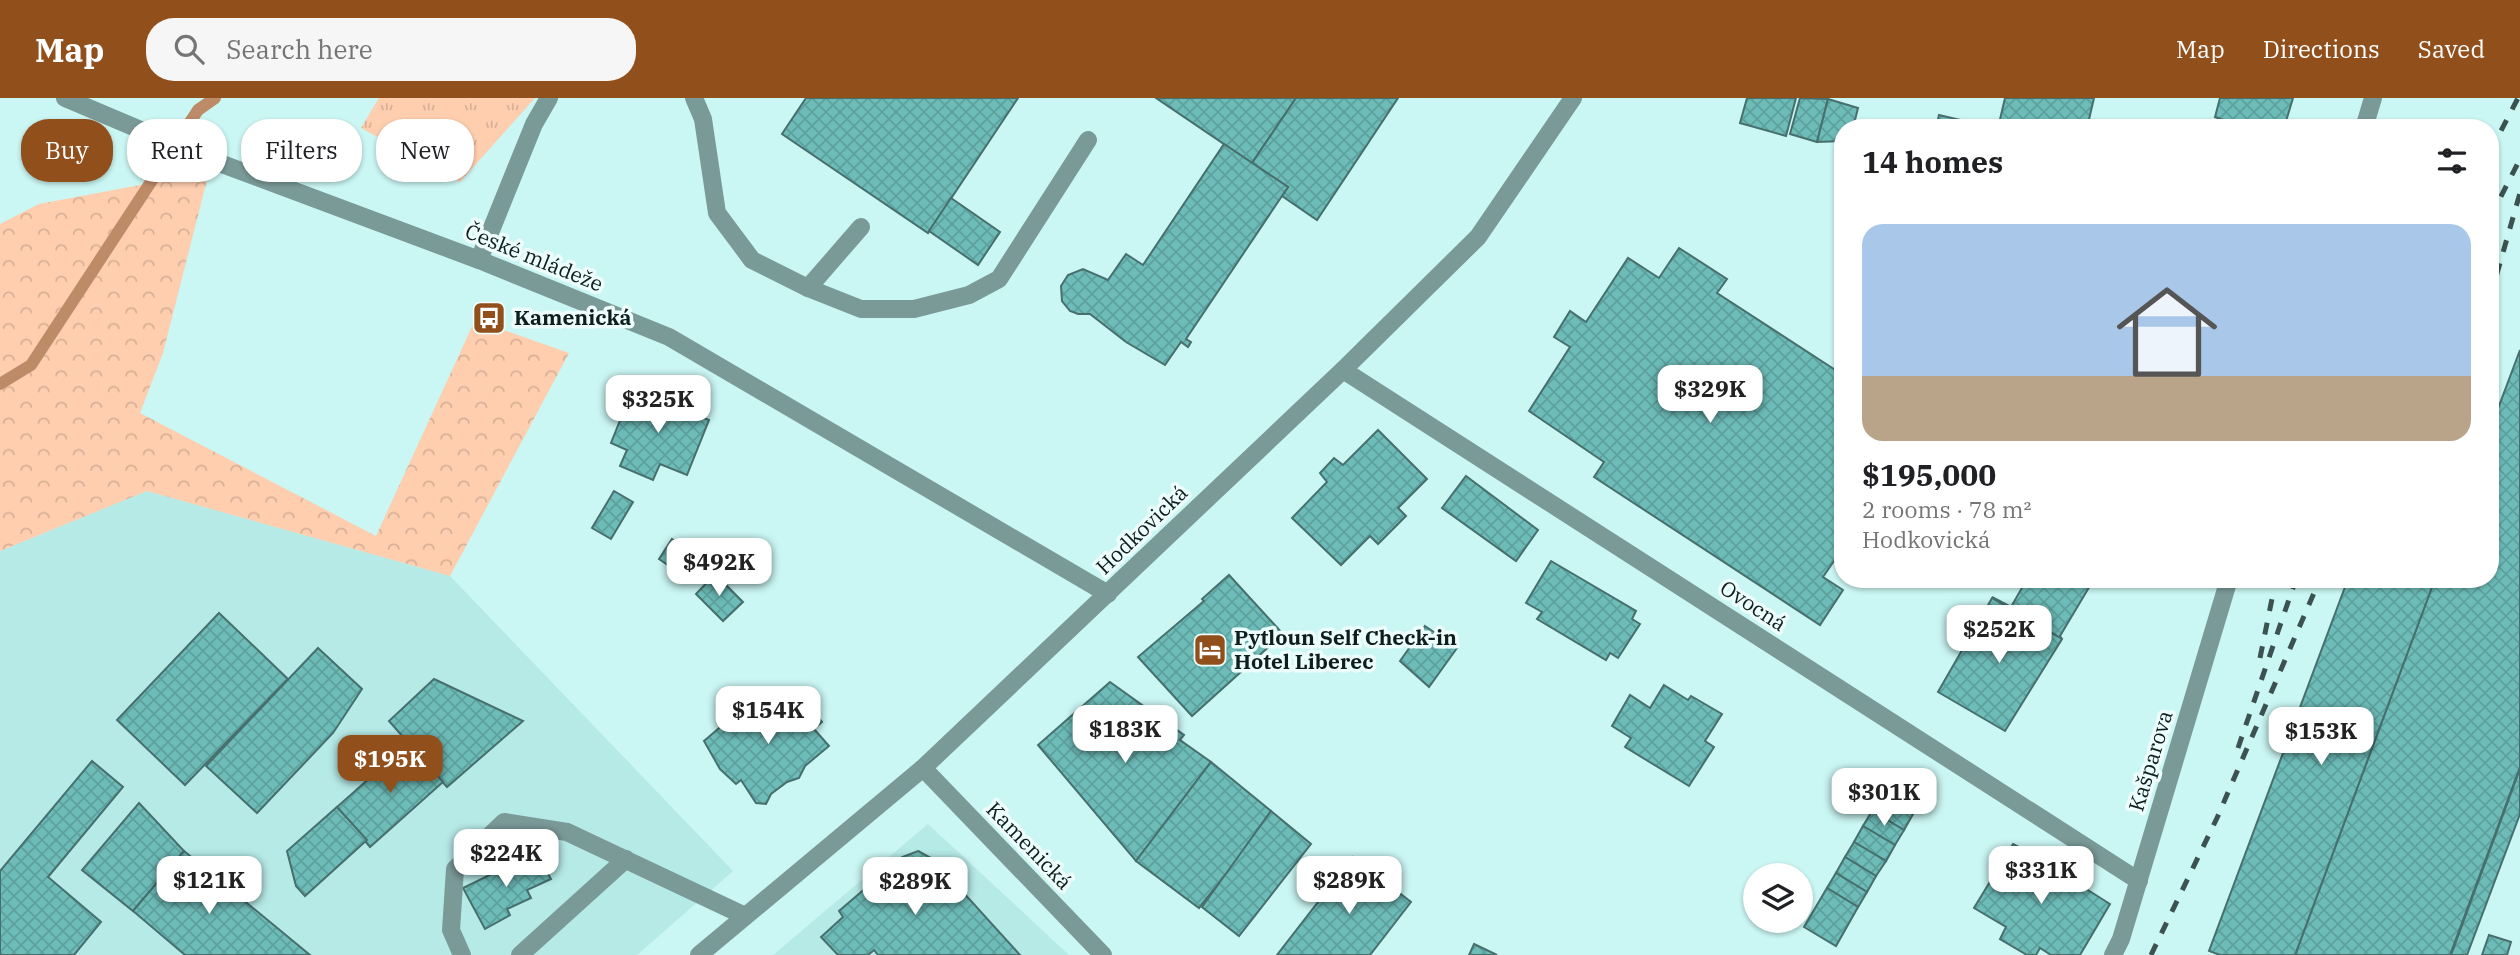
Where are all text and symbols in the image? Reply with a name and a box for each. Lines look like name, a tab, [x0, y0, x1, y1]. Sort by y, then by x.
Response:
search box	[146, 18, 636, 81]
text: Map	[35, 28, 104, 71]
icon: search	[170, 30, 208, 68]
text: Search here	[226, 32, 373, 66]
text: Map	[2176, 33, 2225, 65]
text: Directions	[2263, 33, 2380, 65]
text: Saved	[2418, 33, 2485, 65]
chip: Buy	[21, 119, 113, 182]
chip: Rent	[127, 119, 227, 182]
chip: Filters	[241, 119, 362, 182]
chip: New	[376, 119, 474, 182]
text: 14 homes	[1862, 142, 2003, 181]
icon: filters	[2433, 142, 2471, 180]
street label: České mládeže	[461, 217, 607, 297]
icon: home	[2104, 269, 2230, 395]
bus stop icon: Kamenická	[470, 299, 508, 337]
place label: Kamenická	[514, 303, 632, 331]
pin: $329K	[1661, 366, 1759, 425]
text: $329K	[1674, 373, 1746, 403]
pin: $325K	[609, 376, 707, 435]
text: $325K	[622, 383, 694, 413]
text: $195,000	[1862, 455, 1996, 494]
street label: Hodkovická	[1089, 478, 1193, 580]
text: 2 rooms · 78 m²	[1862, 494, 2032, 524]
text: Hodkovická	[1862, 524, 1991, 554]
pin: $492K	[670, 538, 768, 598]
text: $492K	[683, 546, 755, 576]
street label: Ovocná	[1715, 573, 1792, 637]
pin: $252K	[1950, 606, 2048, 665]
text: $252K	[1963, 613, 2035, 643]
place label: Pytloun Self Check-in Hotel Liberec	[1234, 623, 1457, 675]
hotel icon: Pytloun Self Check-in Hotel Liberec	[1191, 631, 1229, 669]
pin: $154K	[719, 686, 817, 746]
text: $154K	[732, 694, 804, 724]
pin: $183K	[1076, 706, 1174, 765]
street label: Kašparova	[2121, 707, 2179, 815]
pin: $153K	[2272, 708, 2370, 767]
text: $183K	[1089, 713, 1161, 743]
text: $153K	[2285, 715, 2357, 745]
pin: $195K	[341, 736, 439, 795]
text: $195K	[354, 743, 426, 773]
pin: $301K	[1835, 768, 1933, 828]
text: $301K	[1848, 776, 1920, 806]
street label: Kamenická	[981, 795, 1079, 895]
pin: $224K	[457, 830, 555, 889]
text: $224K	[470, 837, 542, 867]
pin: $331K	[1992, 846, 2090, 906]
text: $331K	[2005, 854, 2077, 884]
pin: $121K	[160, 856, 258, 916]
pin: $289K	[1300, 856, 1398, 916]
pin: $289K	[866, 858, 964, 917]
map controls	[1743, 863, 1813, 933]
button: layers	[1743, 863, 1813, 933]
text: $121K	[173, 864, 245, 894]
text: $289K	[1313, 864, 1385, 894]
text: $289K	[879, 865, 951, 895]

